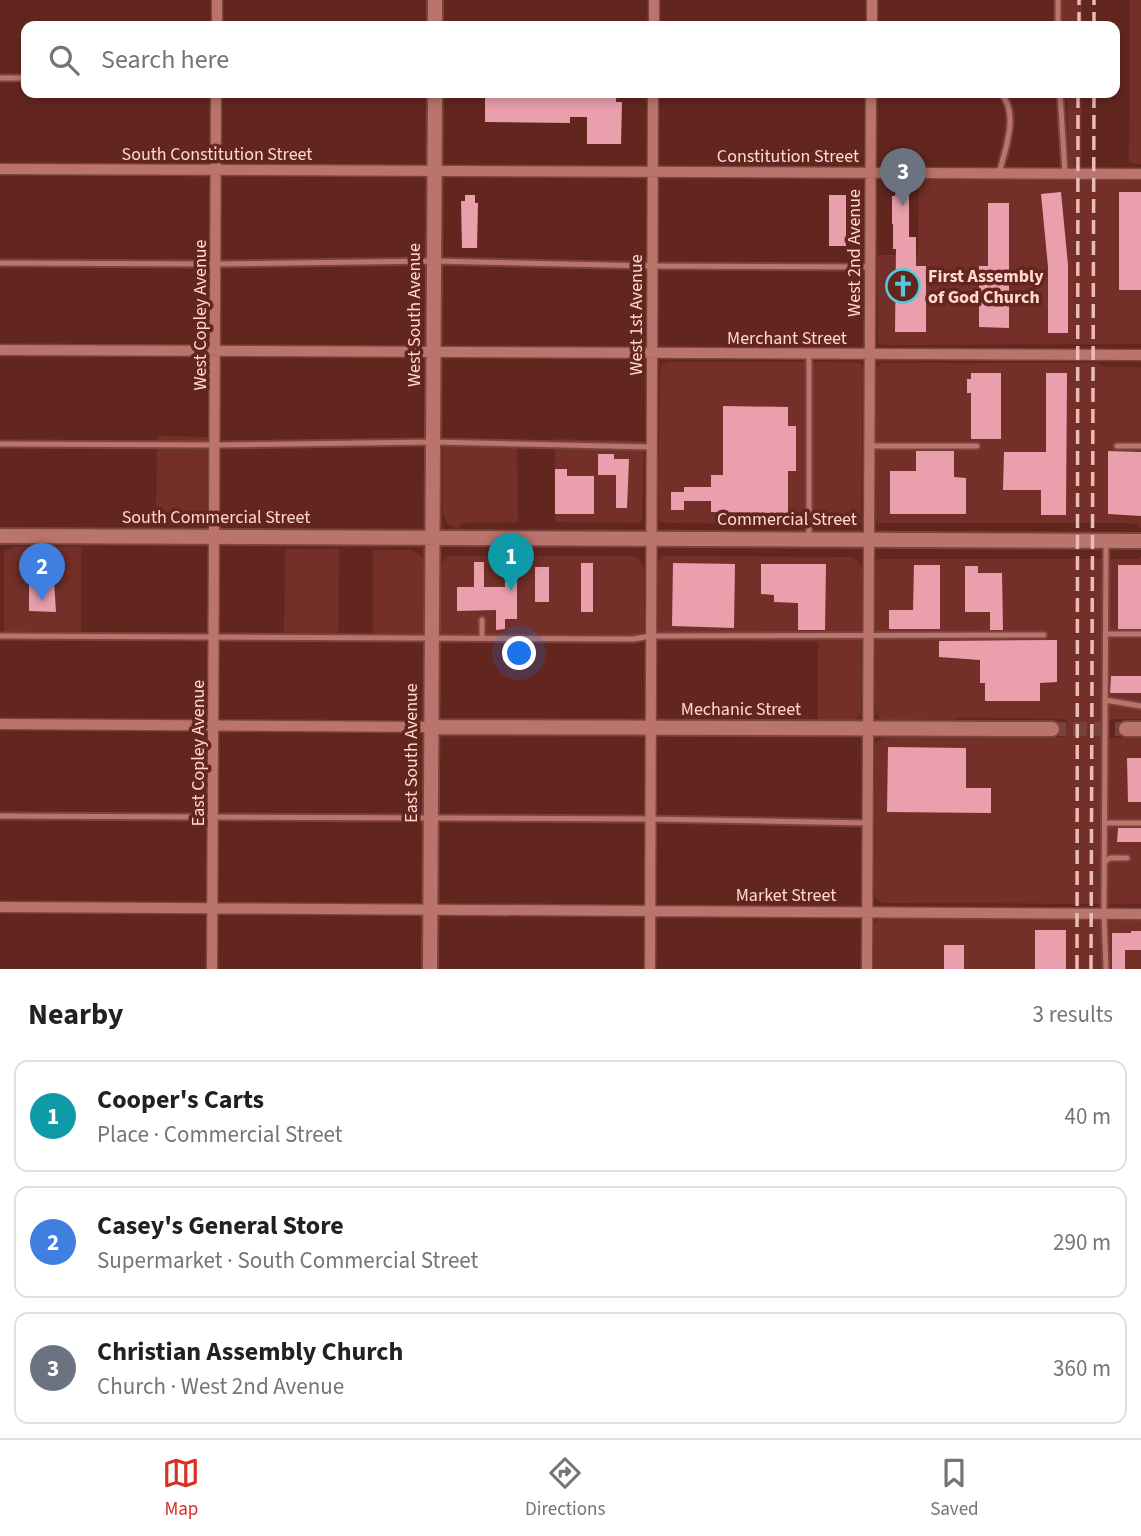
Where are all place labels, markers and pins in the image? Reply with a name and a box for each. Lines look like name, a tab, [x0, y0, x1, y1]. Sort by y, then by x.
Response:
pin: 3	[880, 148, 926, 206]
place label: First Assembly of God Church	[928, 264, 1044, 310]
church icon: First Assembly of God Church	[884, 267, 922, 305]
pin: 1	[488, 533, 534, 591]
pin: 2	[19, 543, 65, 601]

